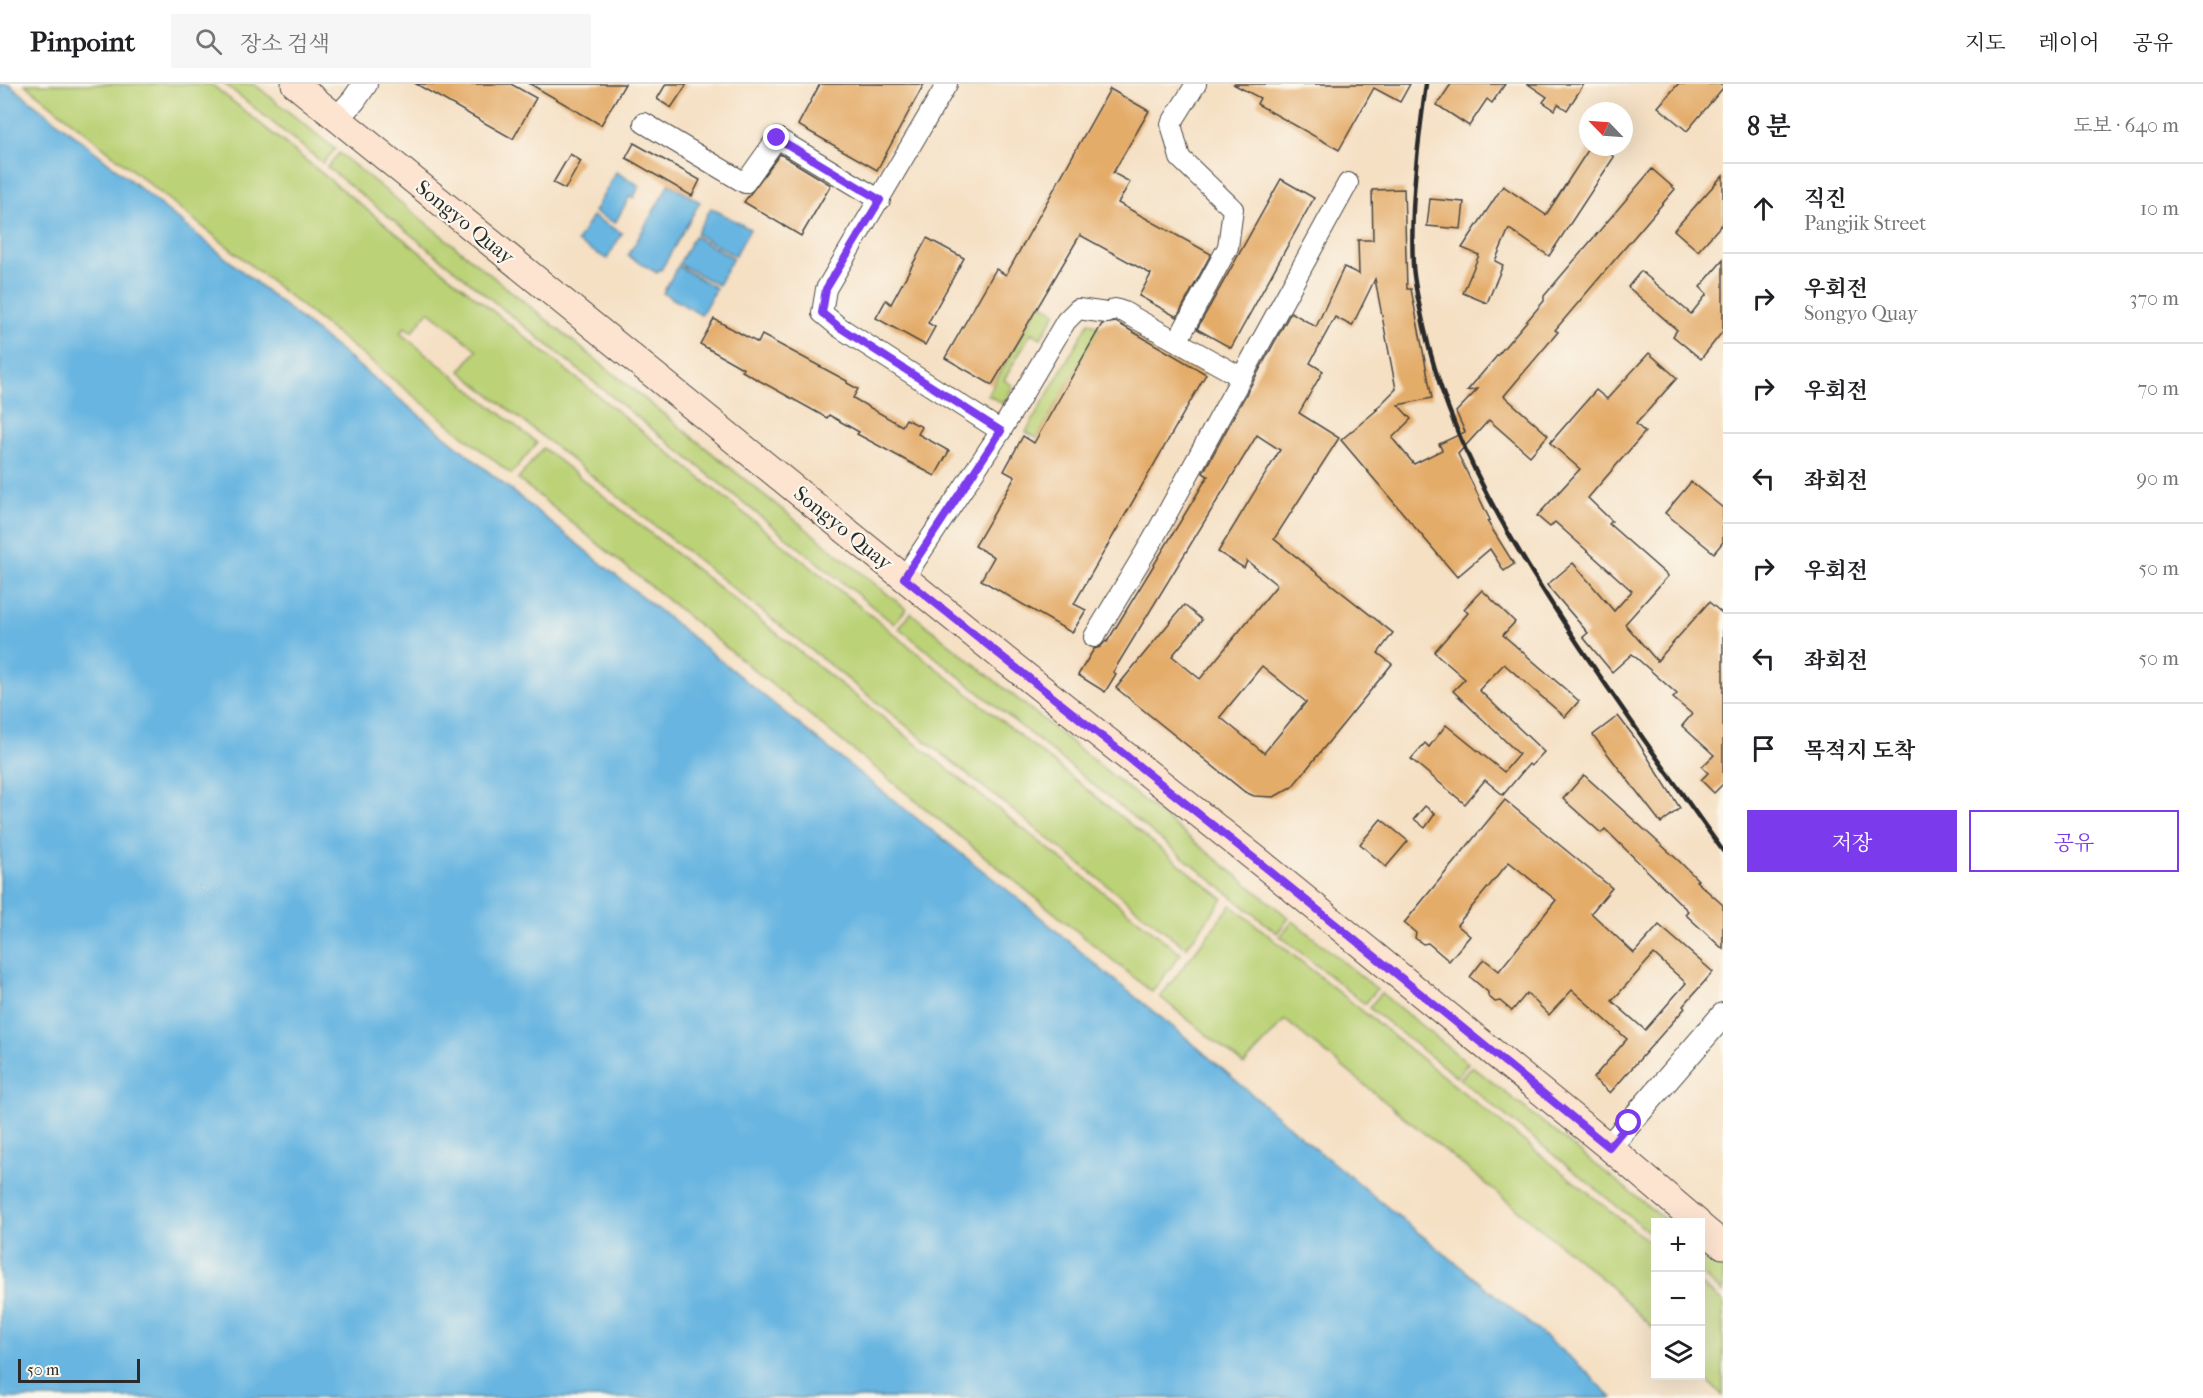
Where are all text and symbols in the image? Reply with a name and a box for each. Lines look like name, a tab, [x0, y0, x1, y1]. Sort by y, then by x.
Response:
search box	[171, 14, 591, 68]
text: Pinpoint	[30, 25, 135, 58]
icon: search	[192, 25, 225, 58]
text: 장소 검색	[240, 31, 330, 57]
text: 지도	[1965, 31, 2006, 55]
text: 레이어	[2039, 31, 2099, 55]
text: 공유	[2132, 31, 2173, 55]
north arrow	[1579, 102, 1633, 156]
text: 8 분	[1747, 111, 1791, 142]
text: 도보 · 640 m	[2073, 114, 2179, 137]
route end	[763, 124, 789, 150]
street label: Songyo Quay	[411, 175, 520, 269]
text: 직진	[1804, 186, 1847, 212]
icon: ahead	[1747, 192, 1780, 225]
text: 10 m	[2140, 197, 2179, 220]
text: Pangjik Street	[1804, 212, 1926, 235]
text: 우회전	[1804, 276, 1868, 302]
icon: right	[1747, 282, 1780, 315]
text: 370 m	[2129, 287, 2179, 310]
text: Songyo Quay	[1804, 302, 1918, 325]
icon: right	[1747, 372, 1780, 405]
text: 70 m	[2137, 377, 2179, 400]
text: 우회전	[1804, 378, 1868, 404]
icon: left	[1747, 462, 1780, 495]
text: 90 m	[2137, 467, 2179, 490]
text: 좌회전	[1804, 468, 1868, 494]
street label: Songyo Quay	[789, 481, 898, 575]
icon: right	[1747, 552, 1780, 585]
text: 50 m	[2138, 557, 2179, 580]
text: 우회전	[1804, 558, 1868, 584]
icon: left	[1747, 642, 1780, 675]
text: 50 m	[2138, 647, 2179, 670]
text: 좌회전	[1804, 648, 1868, 674]
icon: arrive	[1747, 732, 1780, 765]
text: 목적지 도착	[1804, 738, 1915, 764]
button: 저장	[1747, 810, 1957, 872]
button: 공유	[1969, 810, 2179, 872]
route start	[1615, 1109, 1641, 1135]
map controls	[1651, 1218, 1705, 1380]
button: +	[1651, 1218, 1705, 1272]
button: −	[1651, 1272, 1705, 1326]
button: layers	[1651, 1326, 1705, 1380]
scale bar	[18, 1356, 140, 1384]
text: 50 m	[27, 1360, 59, 1379]

